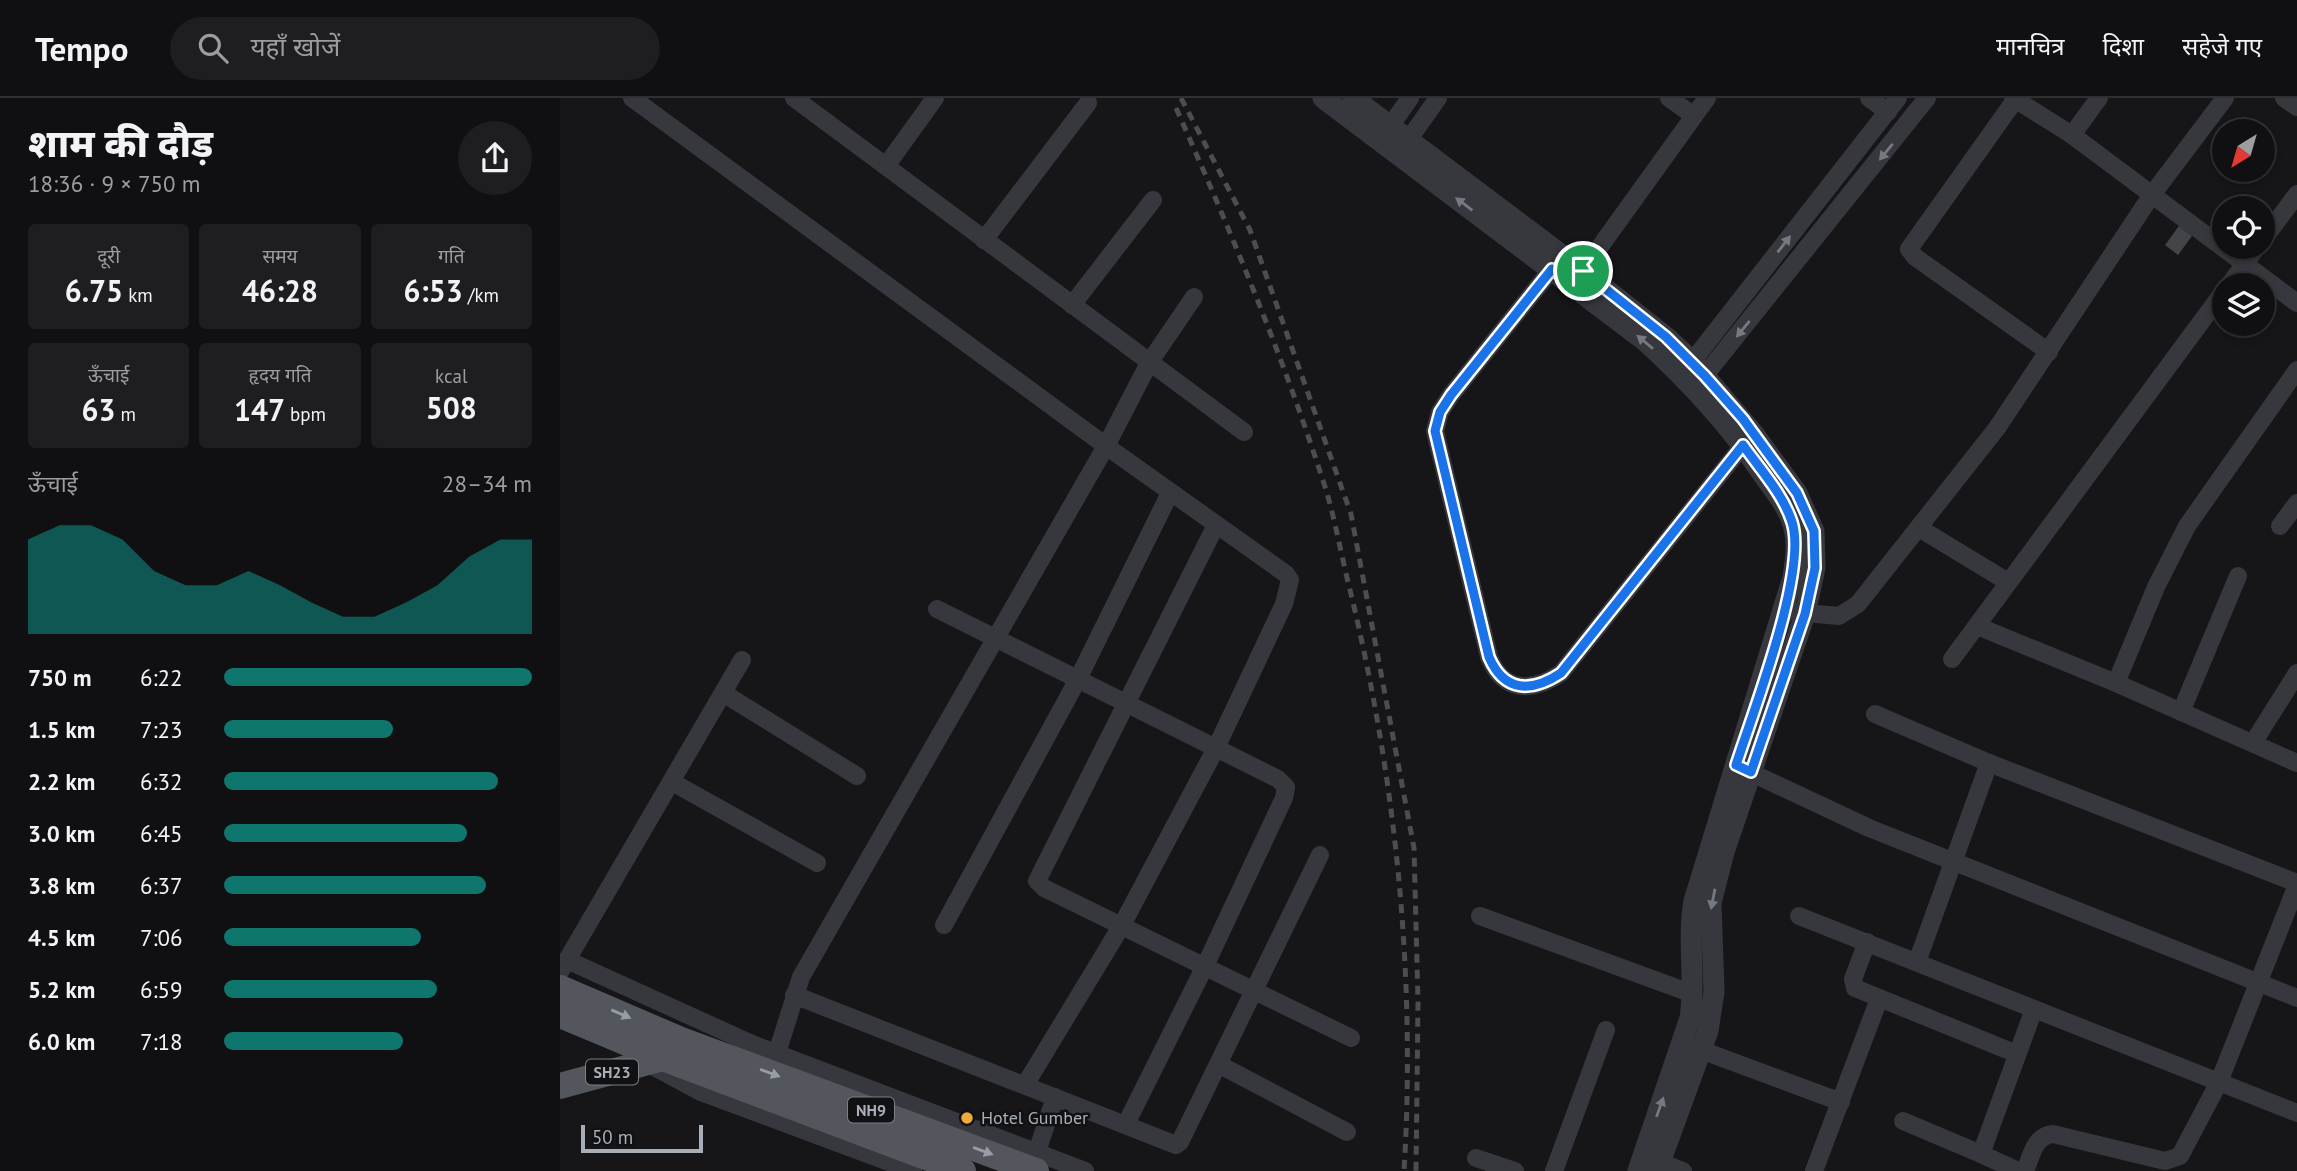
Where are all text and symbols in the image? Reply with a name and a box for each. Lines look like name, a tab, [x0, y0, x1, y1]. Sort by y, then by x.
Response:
search box	[170, 17, 660, 80]
text: Tempo	[35, 27, 128, 70]
icon: search	[194, 29, 232, 67]
text: यहाँ खोजें	[250, 30, 340, 63]
text: मानचित्र	[1996, 31, 2065, 62]
text: दिशा	[2103, 31, 2144, 62]
text: सहेजे गए	[2182, 31, 2262, 62]
text: शाम की दौड़	[28, 118, 213, 167]
north arrow	[2212, 119, 2275, 182]
map controls	[2212, 119, 2275, 336]
button: share	[458, 121, 532, 195]
one-way arrow	[1879, 144, 1894, 161]
text: 18:36 · 9 × 750 m	[28, 169, 200, 198]
button: locate	[2212, 196, 2275, 259]
one-way arrow	[1455, 197, 1473, 211]
one-way arrow	[1777, 235, 1791, 253]
pin	[1553, 241, 1613, 301]
text: दूरी	[97, 244, 120, 268]
text: समय	[262, 244, 298, 268]
text: गति	[438, 244, 465, 268]
icon: arrive	[1564, 252, 1602, 290]
text: 6.75	[65, 271, 123, 310]
text: 46:28	[242, 271, 318, 310]
text: 6:53	[404, 271, 463, 310]
button: layers	[2212, 273, 2275, 336]
text: km	[123, 283, 153, 307]
text: /km	[463, 283, 499, 307]
one-way arrow	[1735, 320, 1750, 338]
one-way arrow	[1636, 335, 1653, 350]
text: ऊँचाई	[88, 363, 129, 387]
text: हृदय गति	[248, 363, 312, 387]
text: kcal	[435, 364, 468, 388]
text: 508	[426, 388, 477, 427]
text: 63	[81, 390, 115, 429]
text: 147	[234, 390, 285, 429]
text: m	[115, 402, 136, 426]
text: bpm	[285, 402, 326, 426]
text: ऊँचाई	[28, 469, 78, 498]
text: 28–34 m	[442, 469, 532, 498]
text: 750 m	[28, 663, 91, 692]
text: 6:22	[140, 663, 183, 692]
text: 1.5 km	[28, 715, 95, 744]
text: 7:23	[140, 715, 183, 744]
text: 2.2 km	[28, 767, 95, 796]
text: 6:32	[140, 767, 183, 796]
text: 3.0 km	[28, 819, 95, 848]
text: 6:45	[140, 819, 183, 848]
text: 3.8 km	[28, 871, 95, 900]
text: 6:37	[140, 871, 183, 900]
one-way arrow	[1707, 888, 1718, 910]
text: 4.5 km	[28, 923, 95, 952]
text: 7:06	[140, 923, 183, 952]
text: 5.2 km	[28, 975, 95, 1004]
text: 6:59	[140, 975, 183, 1004]
one-way arrow	[610, 1009, 631, 1020]
text: 6.0 km	[28, 1027, 95, 1056]
text: 7:18	[140, 1027, 183, 1056]
road number: SH23	[586, 1060, 638, 1084]
one-way arrow	[759, 1067, 780, 1078]
one-way arrow	[1655, 1096, 1666, 1117]
road number: NH9	[848, 1098, 894, 1122]
place label: Hotel Gumber	[981, 1106, 1088, 1129]
marker: Hotel Gumber	[959, 1110, 975, 1126]
scale bar	[581, 1122, 704, 1154]
text: 50 m	[592, 1125, 633, 1149]
one-way arrow	[973, 1146, 994, 1157]

